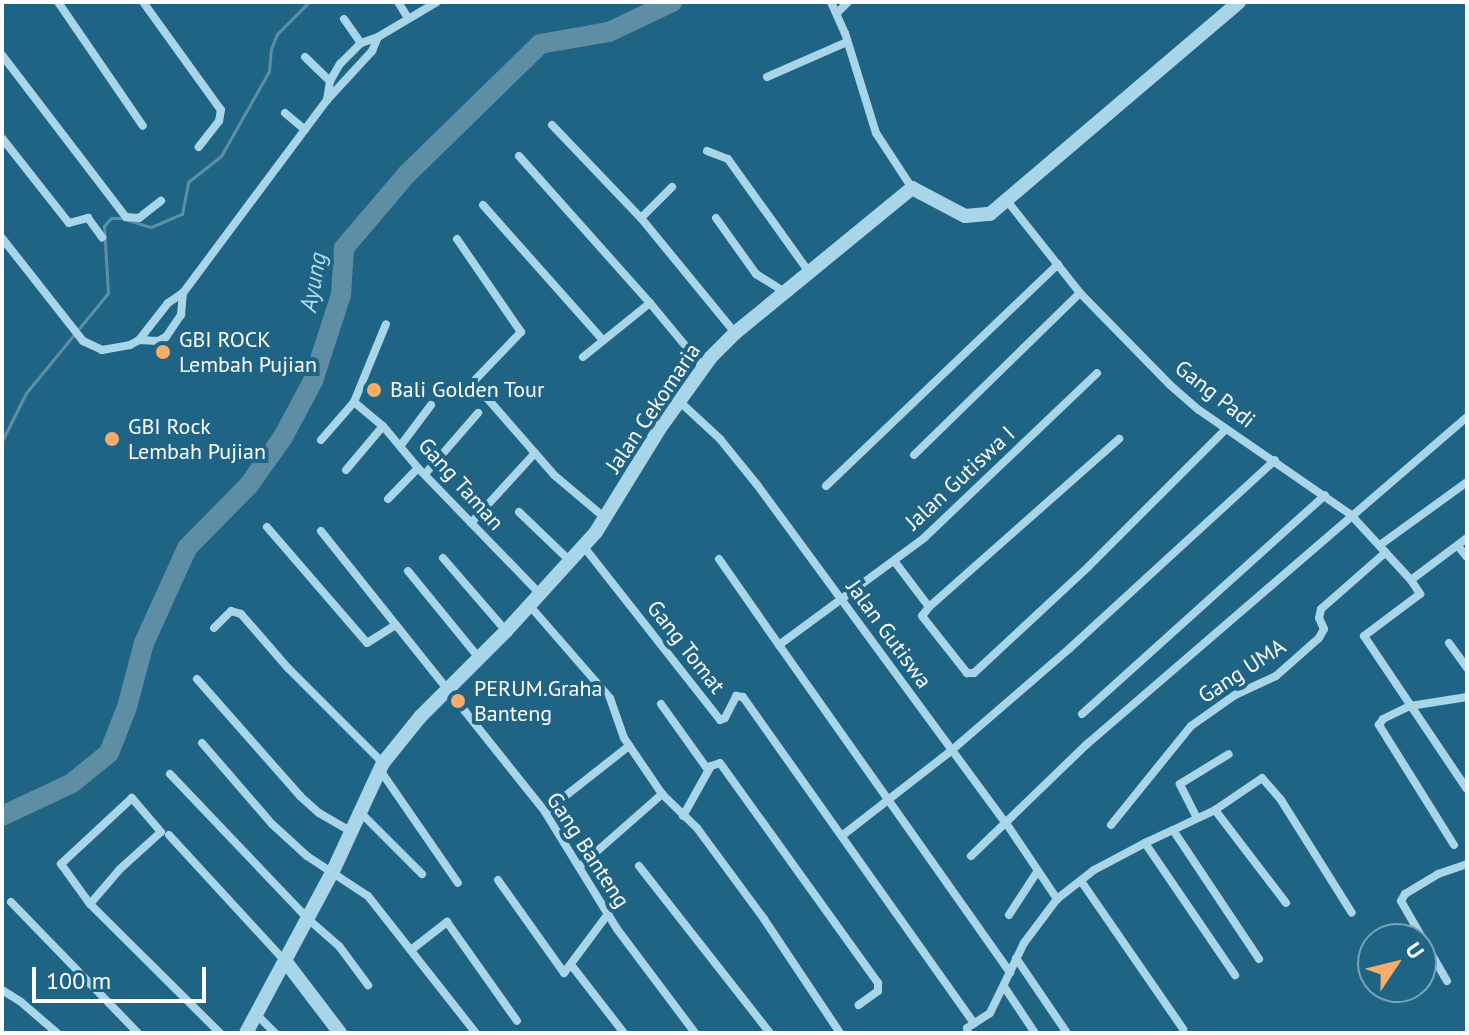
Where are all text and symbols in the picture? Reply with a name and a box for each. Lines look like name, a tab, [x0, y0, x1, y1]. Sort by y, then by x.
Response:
water label: Ayung	[294, 250, 332, 314]
place label: GBI ROCK Lembah Pujian	[179, 326, 317, 378]
street label: Jalan Cekomaria	[600, 338, 706, 478]
marker: GBI ROCK Lembah Pujian	[154, 343, 172, 361]
street label: Gang Padi	[1170, 355, 1260, 433]
place label: Bali Golden Tour	[390, 377, 545, 403]
marker: Bali Golden Tour	[365, 381, 383, 399]
place label: GBI Rock Lembah Pujian	[128, 413, 266, 464]
street label: Jalan Gutiswa I	[900, 421, 1020, 535]
marker: GBI Rock Lembah Pujian	[103, 430, 121, 448]
street label: Gang Taman	[412, 432, 510, 536]
street label: Jalan Gutiswa	[841, 575, 937, 693]
street label: Gang Tomat	[641, 595, 731, 699]
street label: Gang UMA	[1193, 633, 1291, 709]
place label: PERUM.Graha Banteng	[474, 675, 602, 726]
marker: PERUM.Graha Banteng	[449, 692, 467, 710]
street label: Gang Banteng	[541, 787, 635, 913]
north arrow	[1357, 923, 1437, 1003]
text: U	[1400, 937, 1430, 964]
scale bar	[36, 951, 210, 1001]
text: 100 m	[46, 965, 111, 996]

